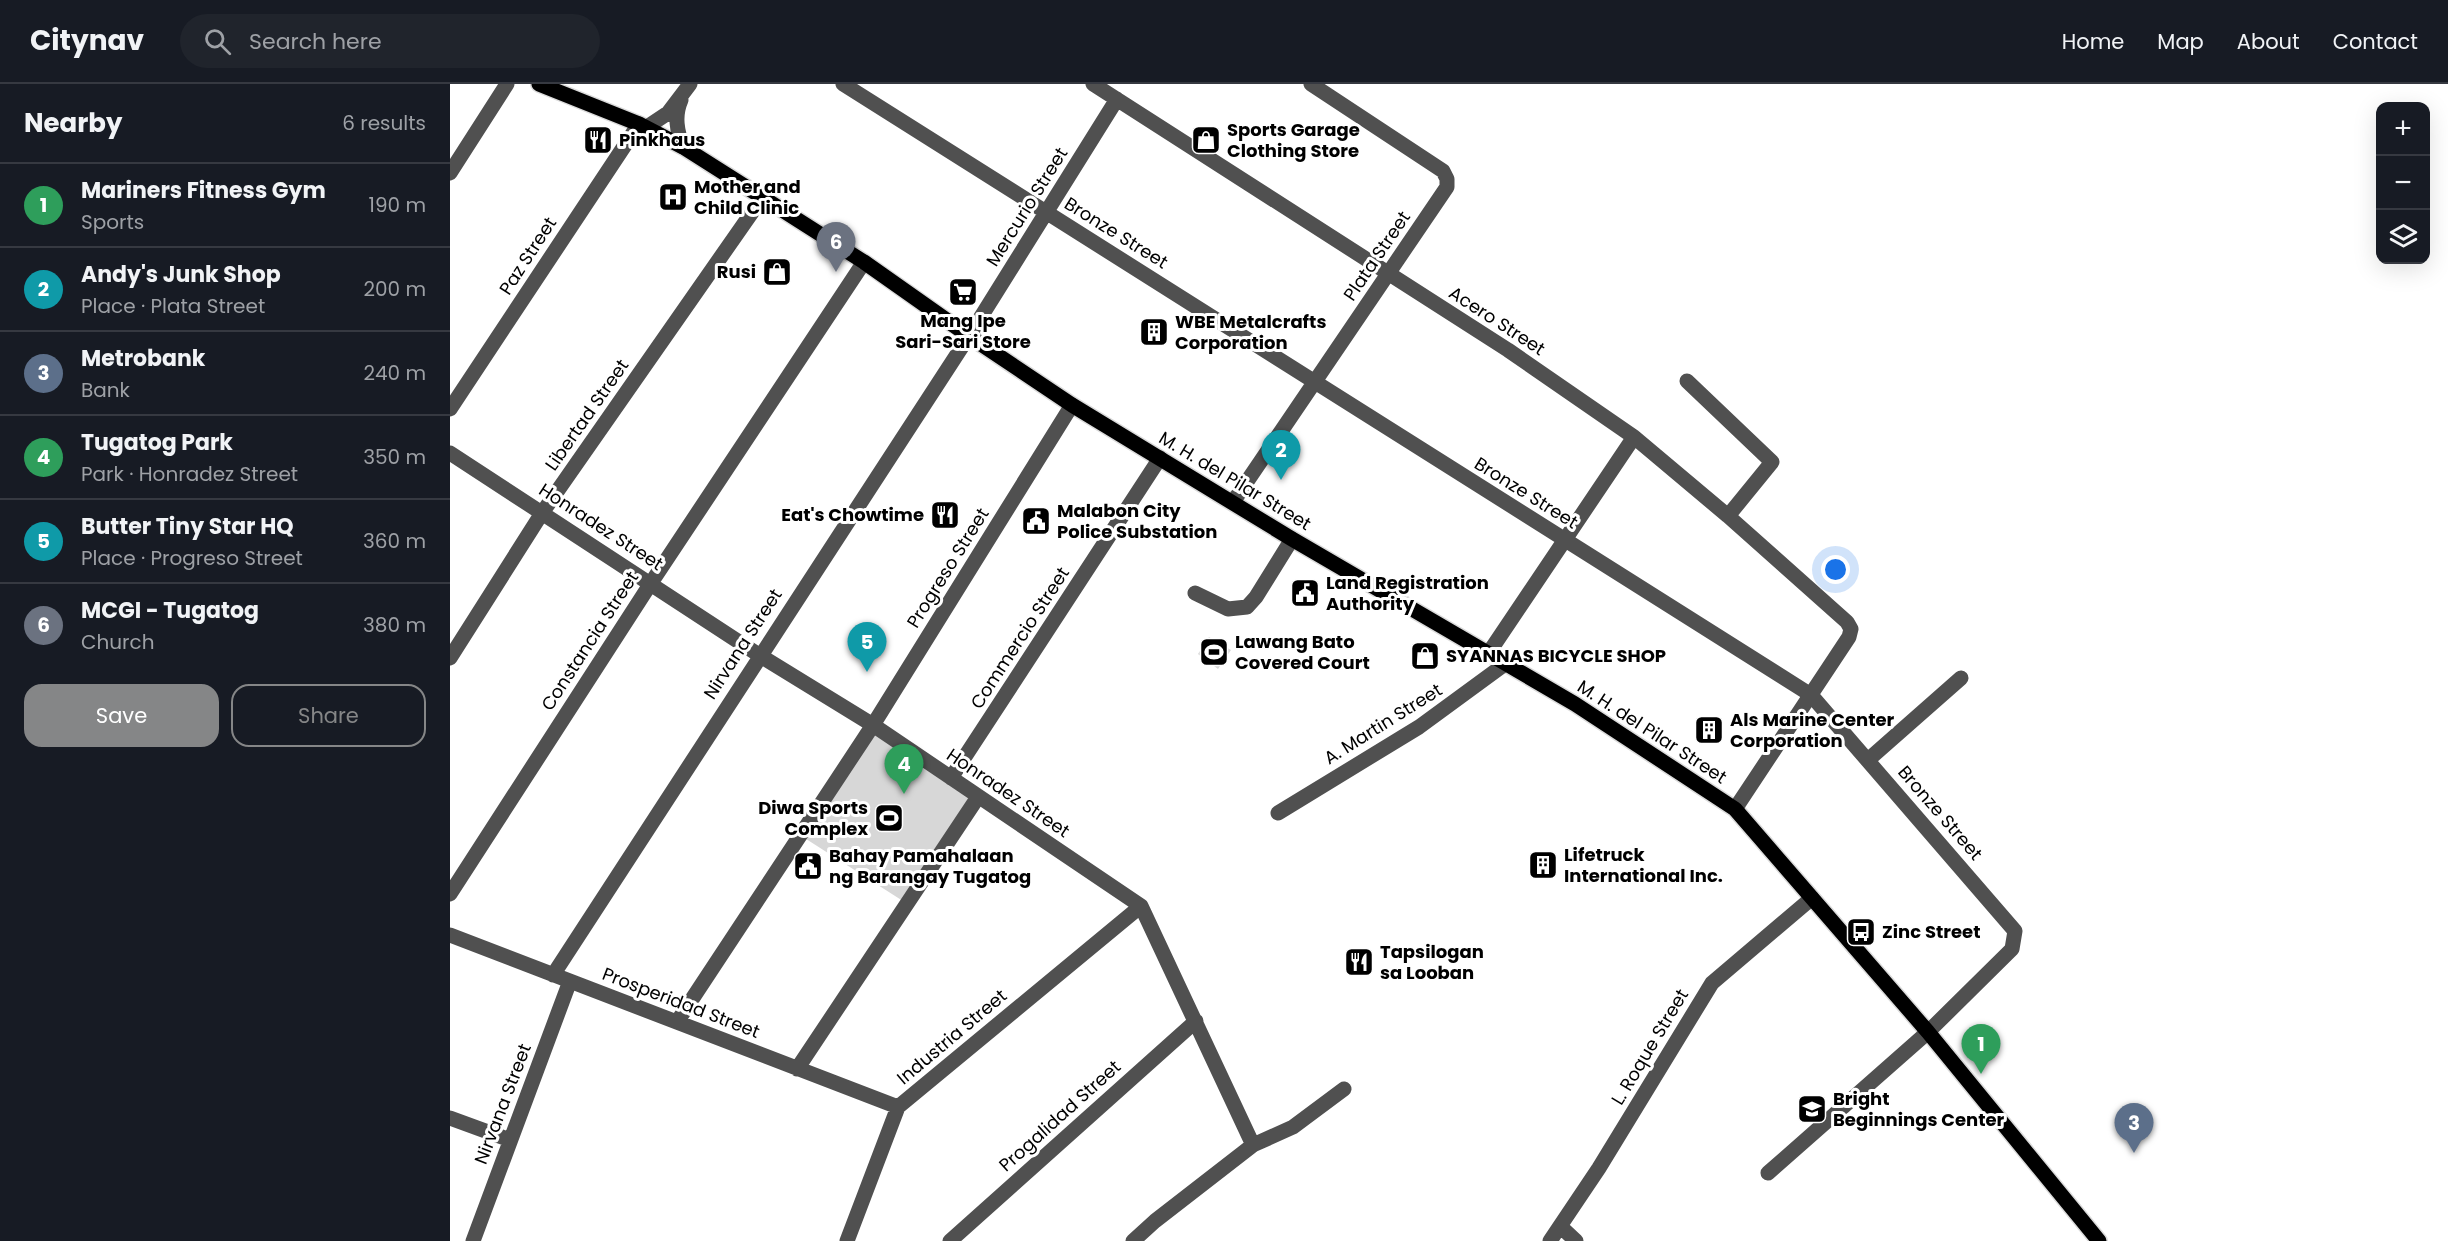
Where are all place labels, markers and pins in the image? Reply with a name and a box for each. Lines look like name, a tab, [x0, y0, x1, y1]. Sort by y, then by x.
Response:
place label: Sports Garage Clothing Store	[1227, 117, 1360, 163]
restaurant icon: Pinkhaus	[582, 124, 614, 156]
shop icon: Sports Garage Clothing Store	[1190, 124, 1222, 156]
place label: Pinkhaus	[619, 127, 705, 152]
place label: Mother and Child Clinic	[694, 174, 801, 220]
hospital icon: Mother and Child Clinic	[657, 181, 689, 213]
pin: 6	[816, 222, 856, 272]
shop icon: Rusi	[761, 256, 793, 288]
place label: Rusi	[717, 259, 756, 284]
supermarket icon: Mang Ipe Sari-Sari Store	[947, 276, 979, 308]
place label: Mang Ipe Sari-Sari Store	[895, 308, 1031, 354]
place label: WBE Metalcrafts Corporation	[1175, 309, 1326, 355]
building icon: WBE Metalcrafts Corporation	[1138, 316, 1170, 348]
pin: 2	[1262, 430, 1300, 480]
place label: Malabon City Police Substation	[1057, 498, 1217, 544]
restaurant icon: Eat's Chowtime	[929, 499, 961, 531]
place label: Eat's Chowtime	[781, 502, 924, 527]
public building icon: Malabon City Police Substation	[1020, 505, 1052, 537]
place label: Land Registration Authority	[1326, 570, 1489, 616]
public building icon: Land Registration Authority	[1289, 577, 1321, 609]
pin: 5	[848, 622, 886, 672]
place label: Lawang Bato Covered Court	[1235, 629, 1370, 675]
sports icon: Lawang Bato Covered Court	[1198, 636, 1230, 668]
shop icon: SYANNAS BICYCLE SHOP	[1409, 640, 1441, 672]
place label: SYANNAS BICYCLE SHOP	[1446, 643, 1666, 668]
place label: Als Marine Center Corporation	[1730, 707, 1895, 753]
building icon: Als Marine Center Corporation	[1693, 714, 1725, 746]
pin: 4	[884, 744, 924, 794]
place label: Diwa Sports Complex	[758, 795, 868, 841]
sports icon: Diwa Sports Complex	[873, 802, 905, 834]
place label: Lifetruck International Inc.	[1564, 842, 1723, 888]
place label: Bahay Pamahalaan ng Barangay Tugatog	[829, 843, 1031, 889]
building icon: Lifetruck International Inc.	[1527, 849, 1559, 881]
public building icon: Bahay Pamahalaan ng Barangay Tugatog	[792, 850, 824, 882]
bus stop icon: Zinc Street	[1845, 916, 1877, 948]
place label: Zinc Street	[1882, 919, 1980, 944]
place label: Tapsilogan sa Looban	[1380, 939, 1484, 985]
restaurant icon: Tapsilogan sa Looban	[1343, 946, 1375, 978]
pin: 1	[1962, 1024, 2000, 1074]
place label: Bright Beginnings Center	[1833, 1086, 2005, 1132]
school or university icon: Bright Beginnings Center	[1796, 1093, 1828, 1125]
pin: 3	[2114, 1104, 2154, 1153]

